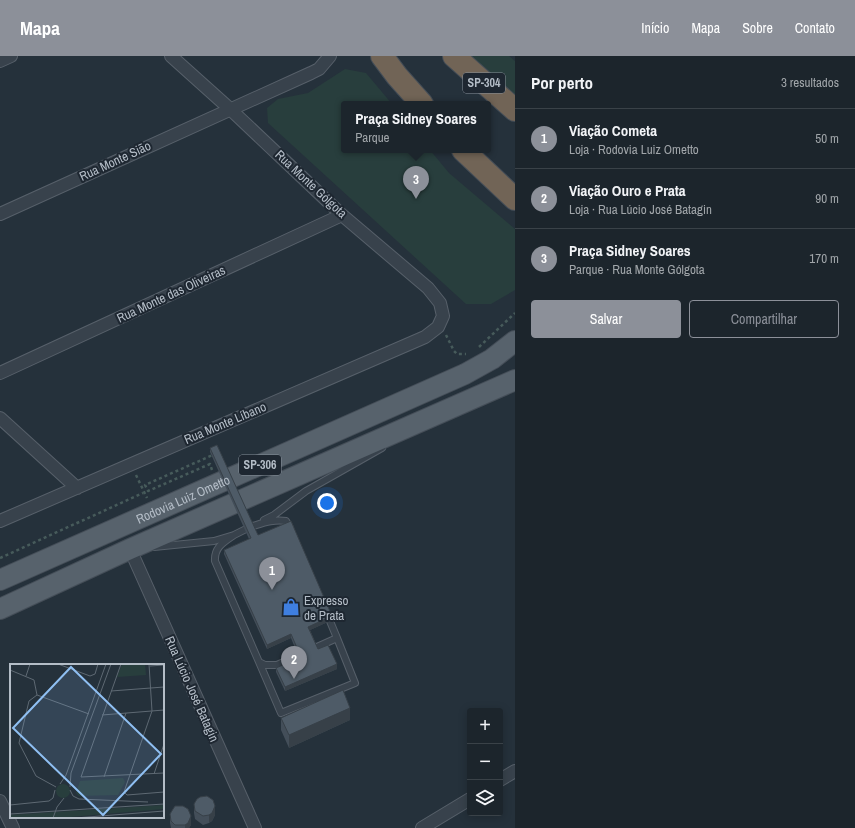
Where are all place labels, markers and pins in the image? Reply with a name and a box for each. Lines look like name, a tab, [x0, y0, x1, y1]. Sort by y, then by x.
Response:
pin: 3	[403, 166, 429, 199]
pin: 1	[259, 557, 285, 590]
place label: Expresso de Prata	[304, 592, 349, 624]
shop icon: Expresso de Prata	[281, 597, 301, 617]
pin: 2	[281, 646, 307, 679]

